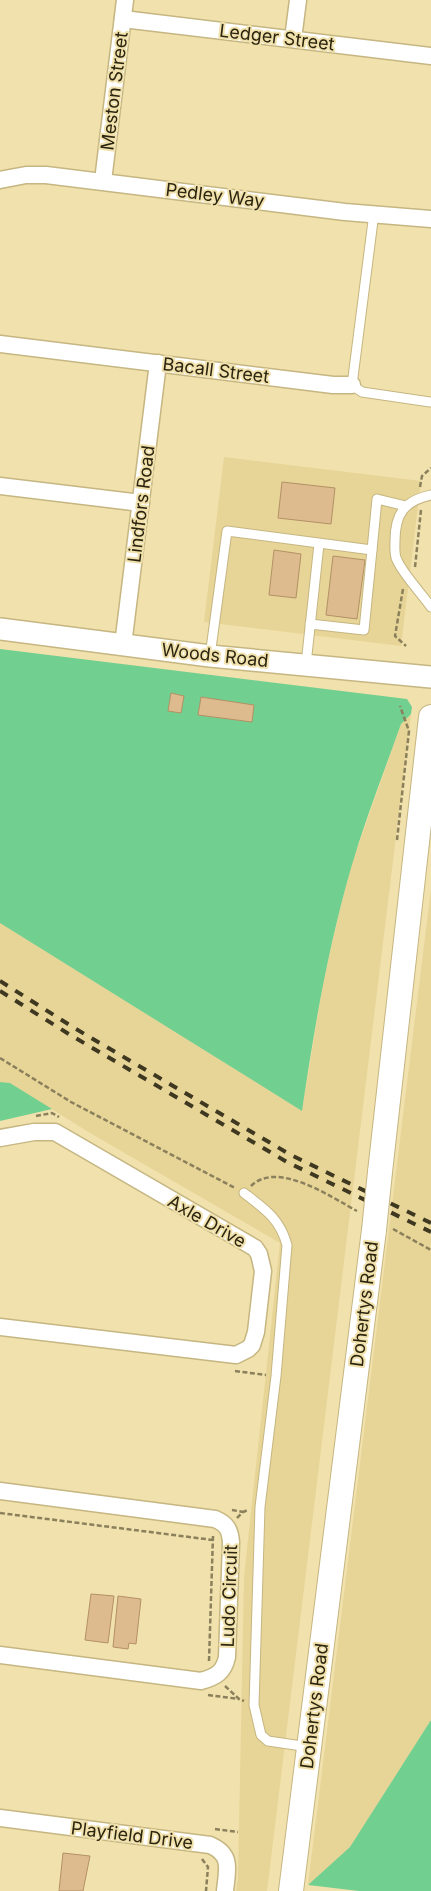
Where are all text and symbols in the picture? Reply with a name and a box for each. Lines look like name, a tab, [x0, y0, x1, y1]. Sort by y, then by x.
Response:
street label: Ledger Street	[218, 20, 336, 54]
street label: Meston Street	[96, 30, 132, 151]
street label: Pedley Way	[164, 179, 266, 211]
street label: Bacall Street	[162, 353, 271, 387]
street label: Lindfors Road	[123, 444, 159, 564]
street label: Woods Road	[160, 639, 270, 671]
street label: Axle Drive	[164, 1190, 250, 1252]
street label: Dohertys Road	[346, 1240, 382, 1368]
street label: Ludo Circuit	[217, 1544, 241, 1648]
street label: Dohertys Road	[296, 1642, 332, 1770]
street label: Playfield Drive	[70, 1817, 194, 1853]

